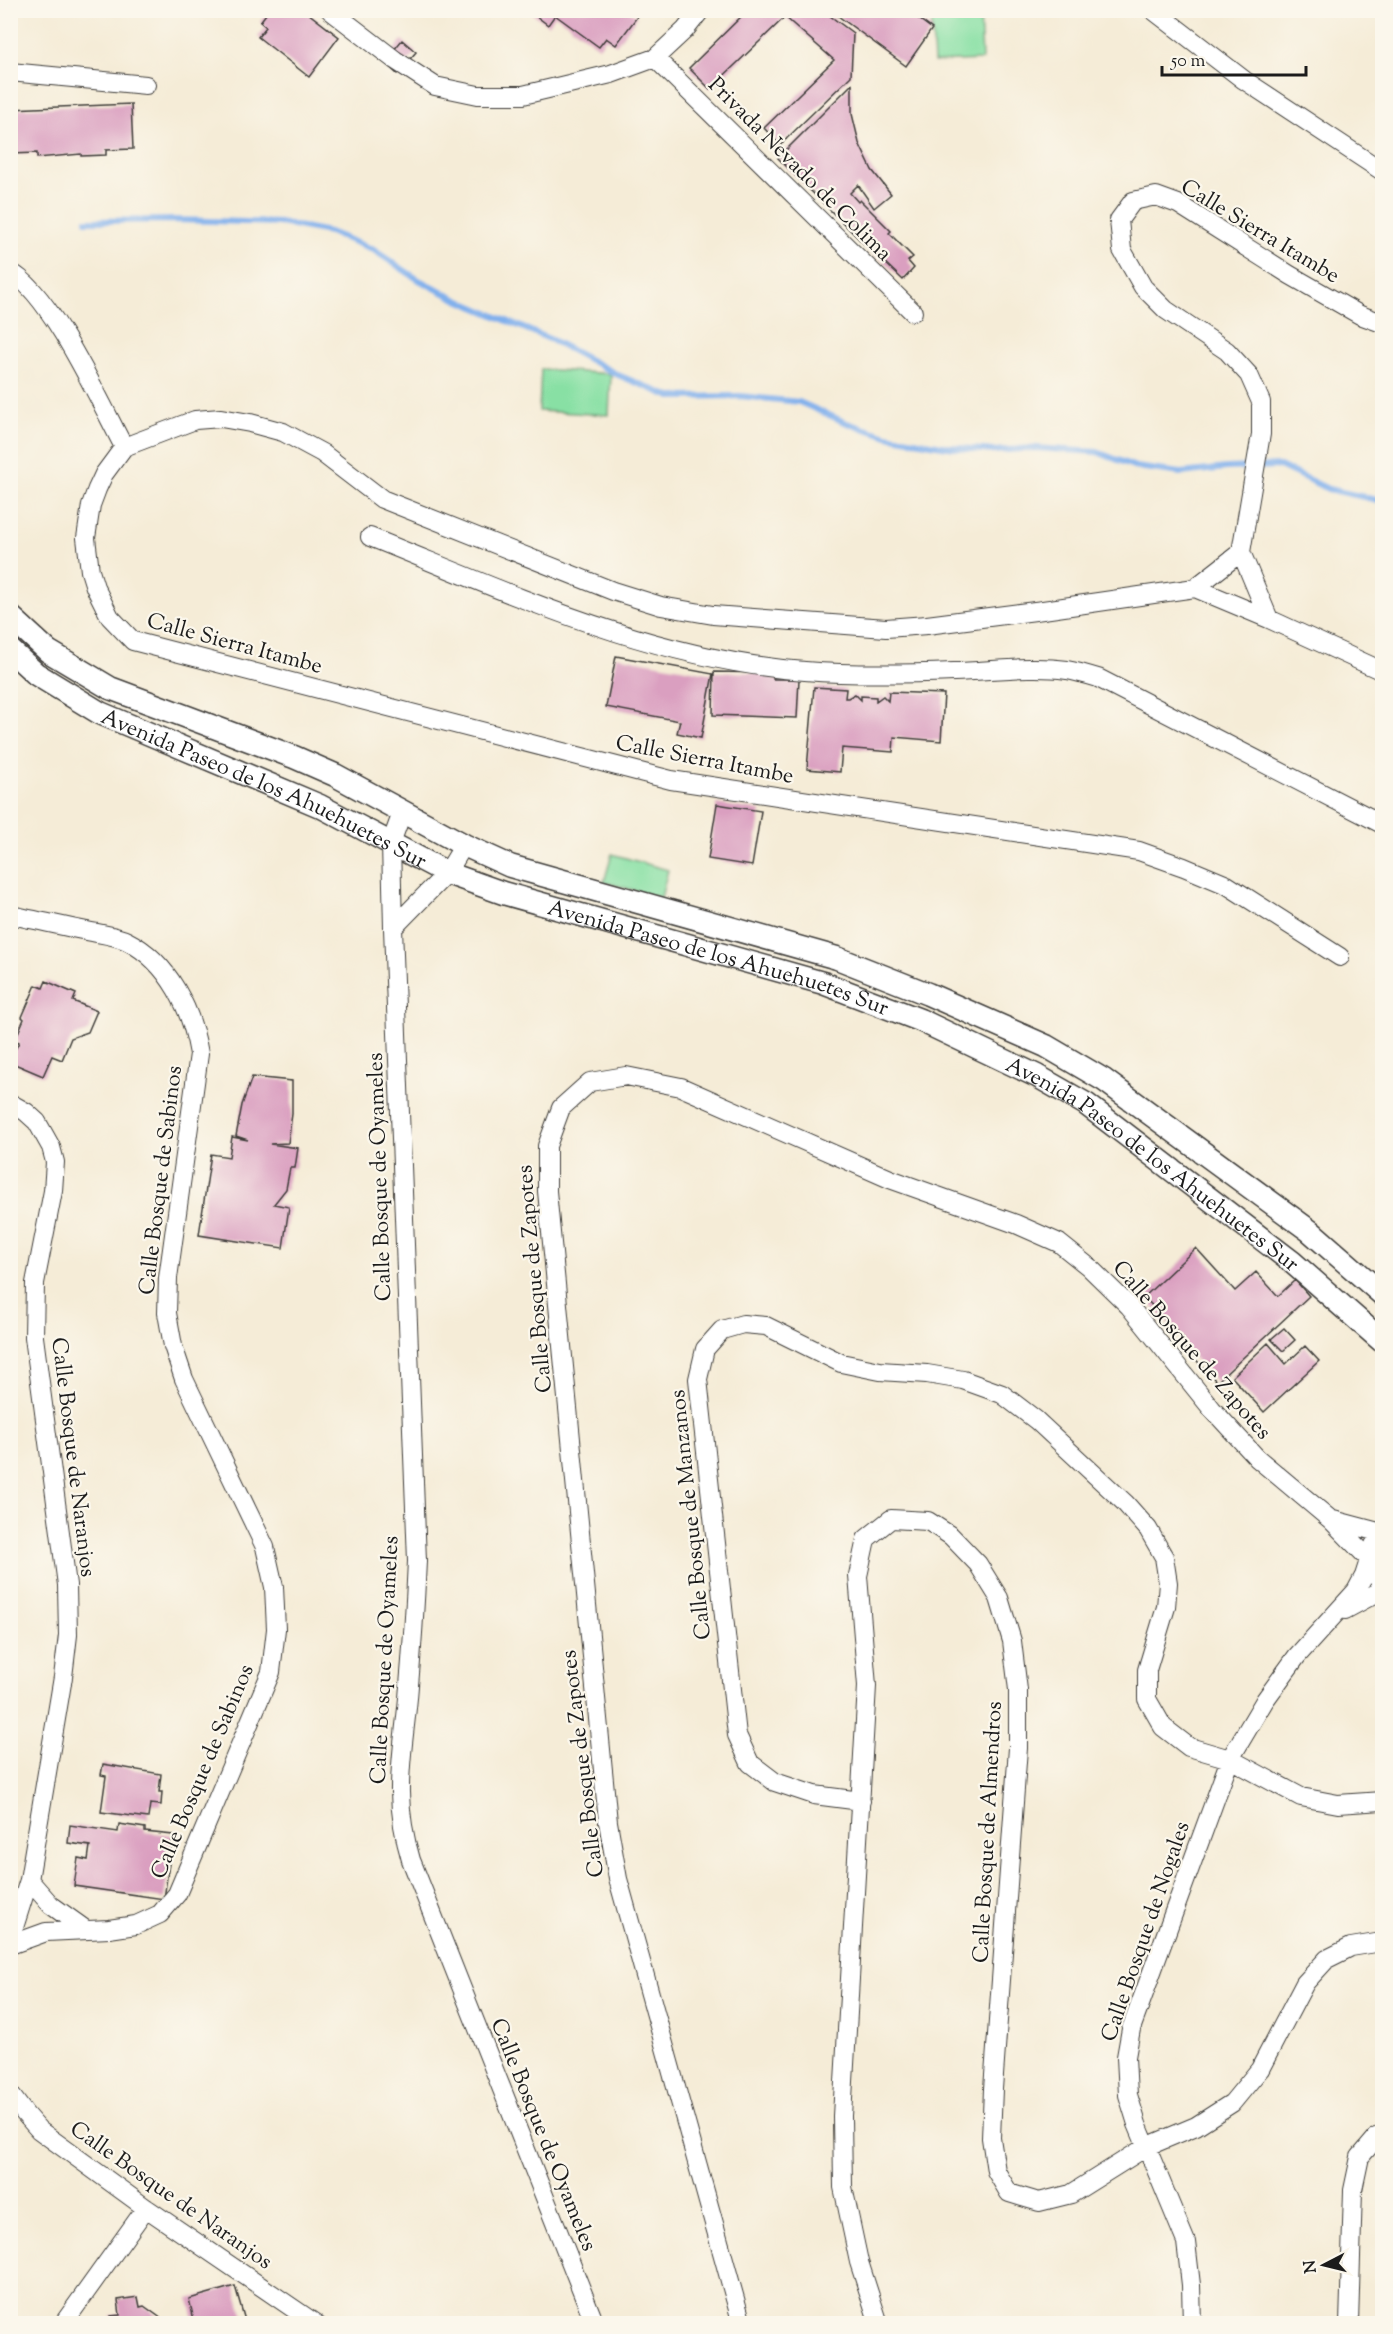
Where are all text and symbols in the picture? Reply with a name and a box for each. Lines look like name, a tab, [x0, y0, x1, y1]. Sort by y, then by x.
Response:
scale bar	[1162, 39, 1306, 77]
text: 50 m	[1170, 49, 1206, 75]
street label: Privada Nevado de Colima	[699, 71, 898, 270]
street label: Calle Sierra Itambe	[1174, 172, 1345, 293]
street label: Calle Sierra Itambe	[143, 606, 326, 684]
street label: Avenida Paseo de los Ahuehuetes Sur	[96, 702, 432, 878]
street label: Calle Sierra Itambe	[613, 728, 796, 794]
street label: Avenida Paseo de los Ahuehuetes Sur	[543, 893, 893, 1026]
street label: Avenida Paseo de los Ahuehuetes Sur	[999, 1050, 1305, 1280]
street label: Calle Bosque de Oyameles	[361, 1052, 401, 1302]
street label: Calle Bosque de Sabinos	[132, 1064, 192, 1297]
street label: Calle Bosque de Zapotes	[510, 1163, 562, 1394]
street label: Calle Bosque de Zapotes	[1104, 1254, 1278, 1448]
street label: Calle Bosque de Naranjos	[41, 1336, 103, 1579]
street label: Calle Bosque de Manzanos	[663, 1388, 721, 1641]
street label: Calle Bosque de Oyameles	[364, 1535, 408, 1785]
street label: Calle Bosque de Zapotes	[554, 1648, 614, 1879]
street label: Calle Bosque de Sabinos	[144, 1660, 264, 1885]
street label: Calle Bosque de Almendros	[966, 1700, 1012, 1964]
street label: Calle Bosque de Nogales	[1094, 1818, 1200, 2046]
street label: Calle Bosque de Oyameles	[481, 2014, 604, 2256]
street label: Calle Bosque de Naranjos	[62, 2114, 278, 2279]
north arrow	[1294, 2235, 1354, 2295]
text: N	[1299, 2259, 1324, 2274]

